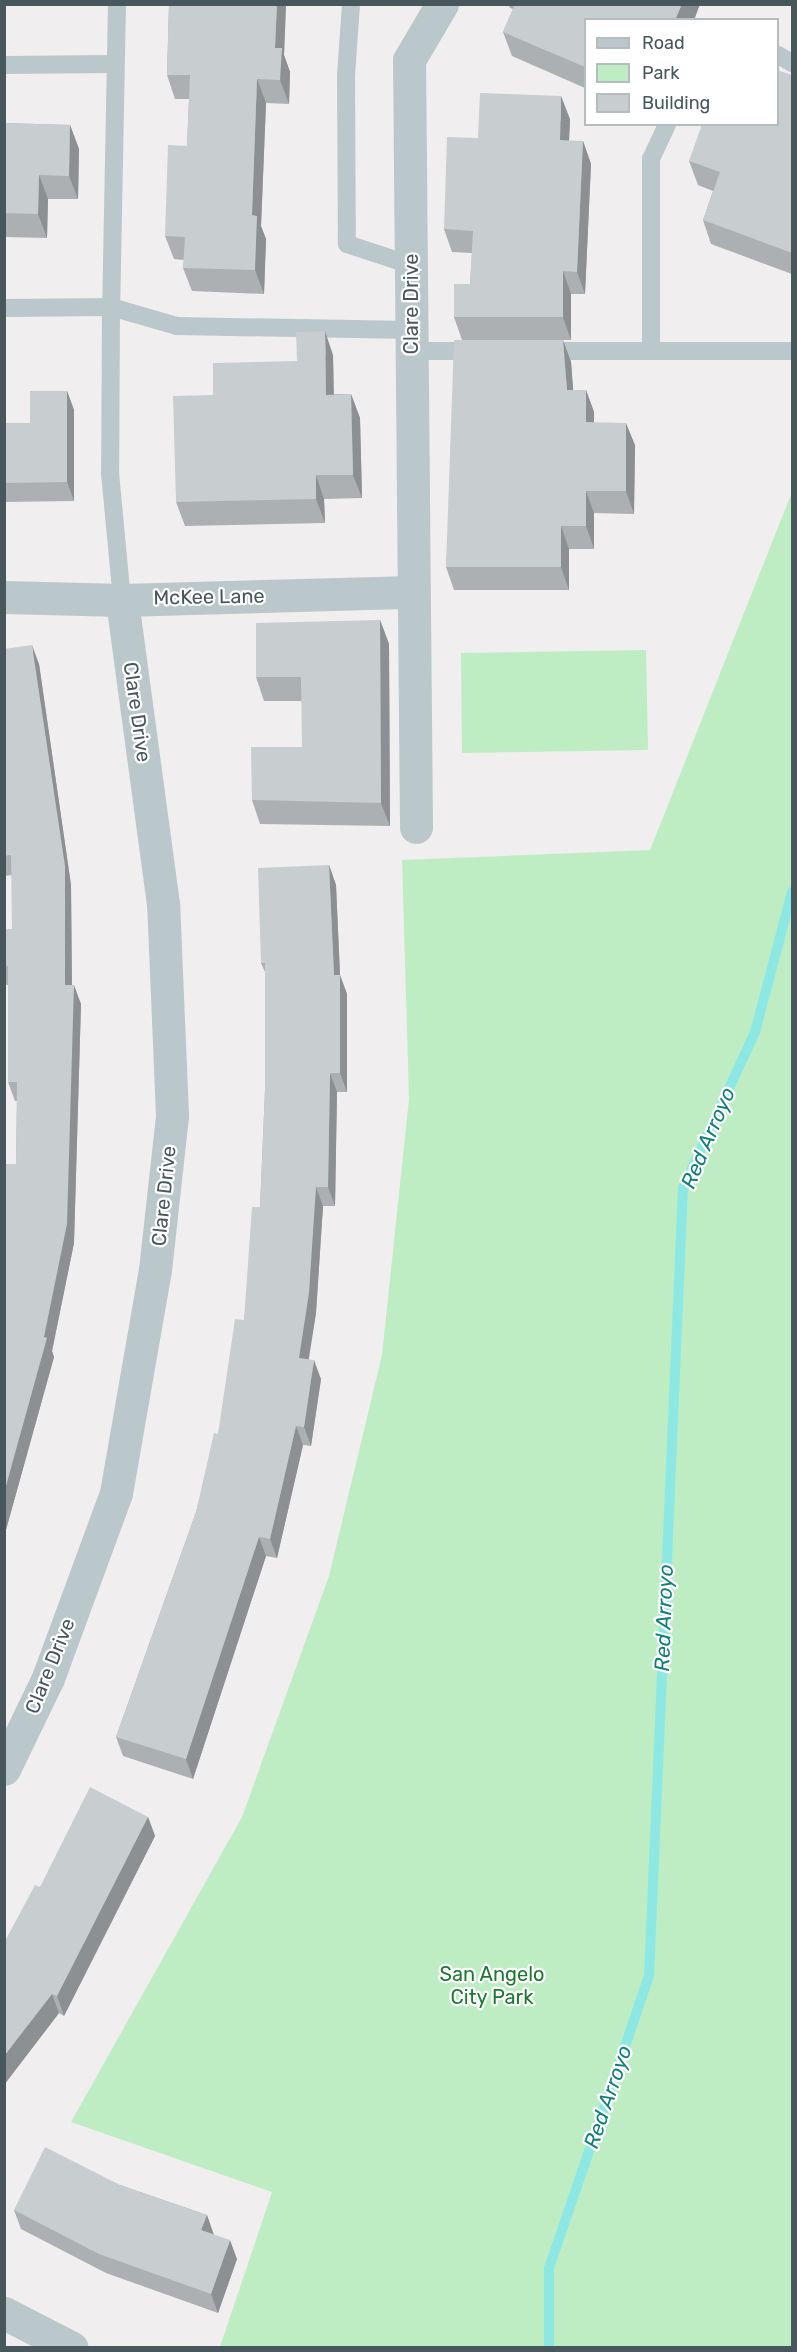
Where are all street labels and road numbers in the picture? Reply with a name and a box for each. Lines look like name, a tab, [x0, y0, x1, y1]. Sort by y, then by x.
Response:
street label: Clare Drive	[399, 254, 423, 354]
street label: McKee Lane	[153, 584, 265, 610]
street label: Clare Drive	[118, 660, 156, 764]
street label: Clare Drive	[147, 1145, 181, 1247]
street label: Clare Drive	[20, 1615, 80, 1717]

